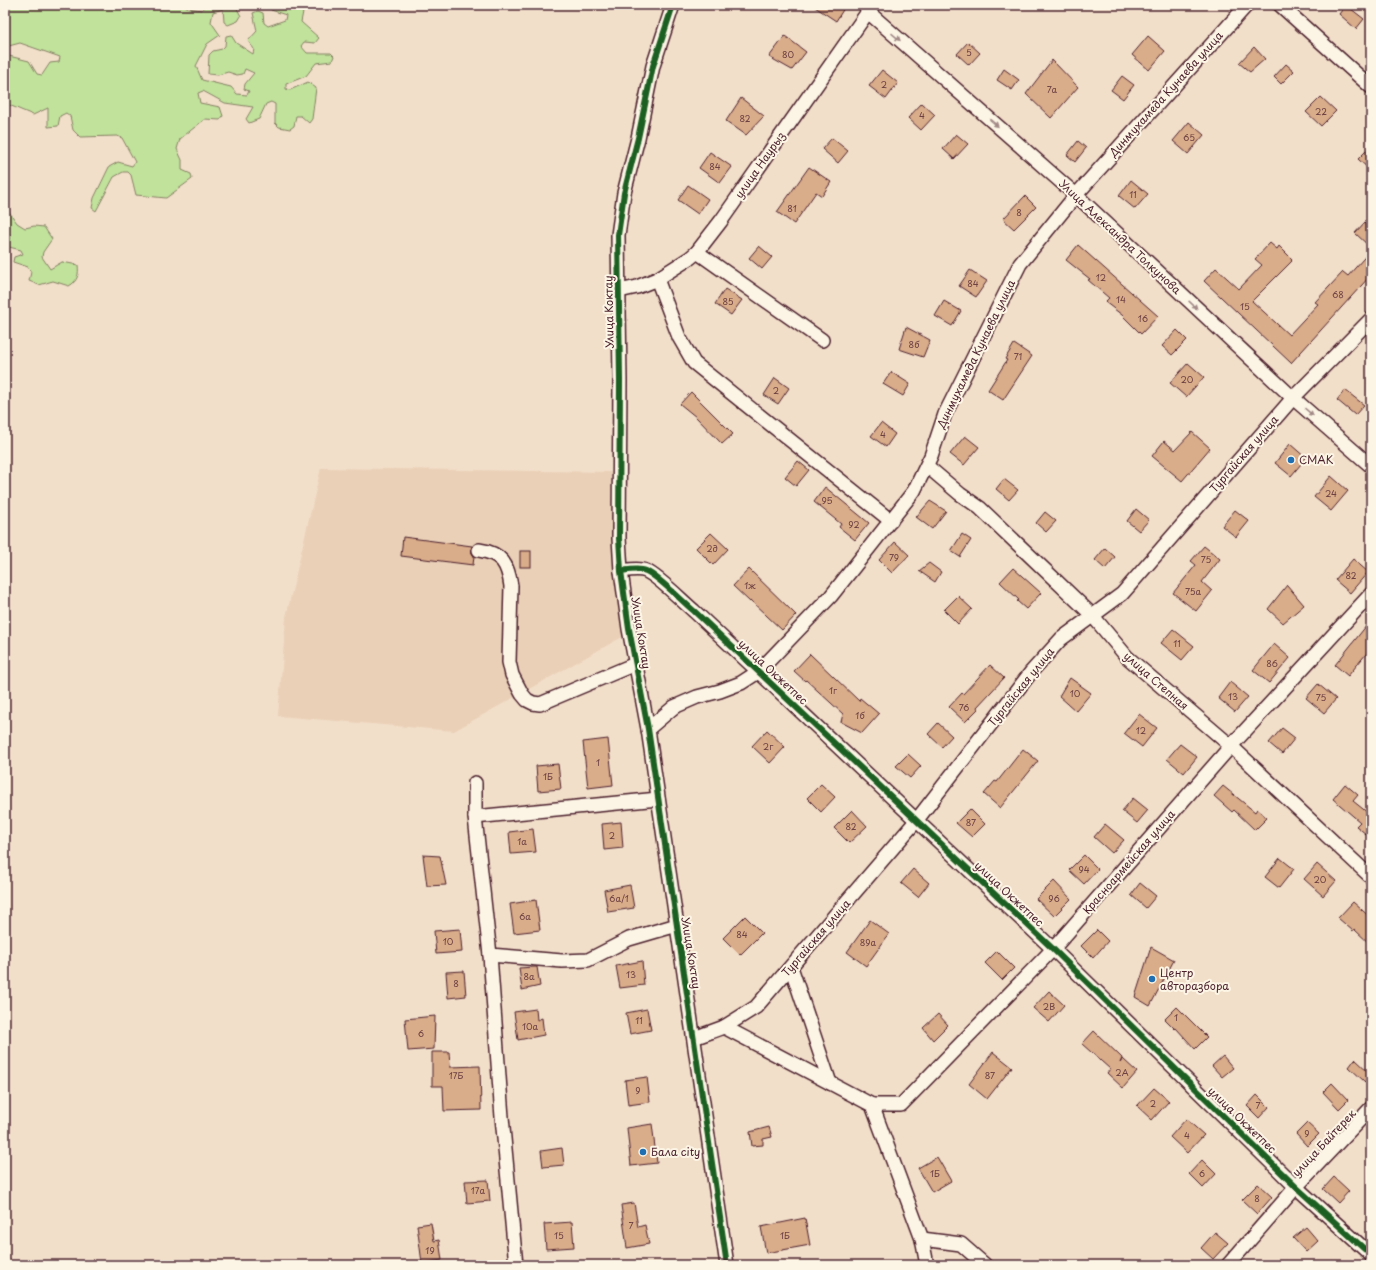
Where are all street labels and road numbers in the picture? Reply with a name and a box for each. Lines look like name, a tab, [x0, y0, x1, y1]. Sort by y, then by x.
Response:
street label: Динмухамеда Кунаева улица	[1104, 27, 1227, 161]
street label: улица Наурыз	[730, 128, 789, 201]
street label: Улица Александра Толкунова	[1055, 175, 1185, 298]
street label: Улица Коктау	[599, 275, 618, 349]
street label: Динмухамеда Кунаева улица	[932, 276, 1019, 432]
street label: Тургайская улица	[1205, 411, 1282, 496]
street label: Улица Коктау	[627, 596, 656, 670]
street label: улица Окжетпес	[735, 635, 812, 709]
street label: Тургайская улица	[983, 643, 1058, 730]
street label: улица Степная	[1120, 648, 1193, 714]
street label: Красноармейская улица	[1078, 806, 1179, 918]
street label: улица Окжетпес	[971, 857, 1048, 931]
street label: Тургайская улица	[777, 895, 854, 980]
street label: Улица Коктау	[677, 916, 706, 990]
street label: улица Окжетпес	[1204, 1082, 1281, 1157]
street label: улица Байтерек	[1288, 1105, 1360, 1180]

